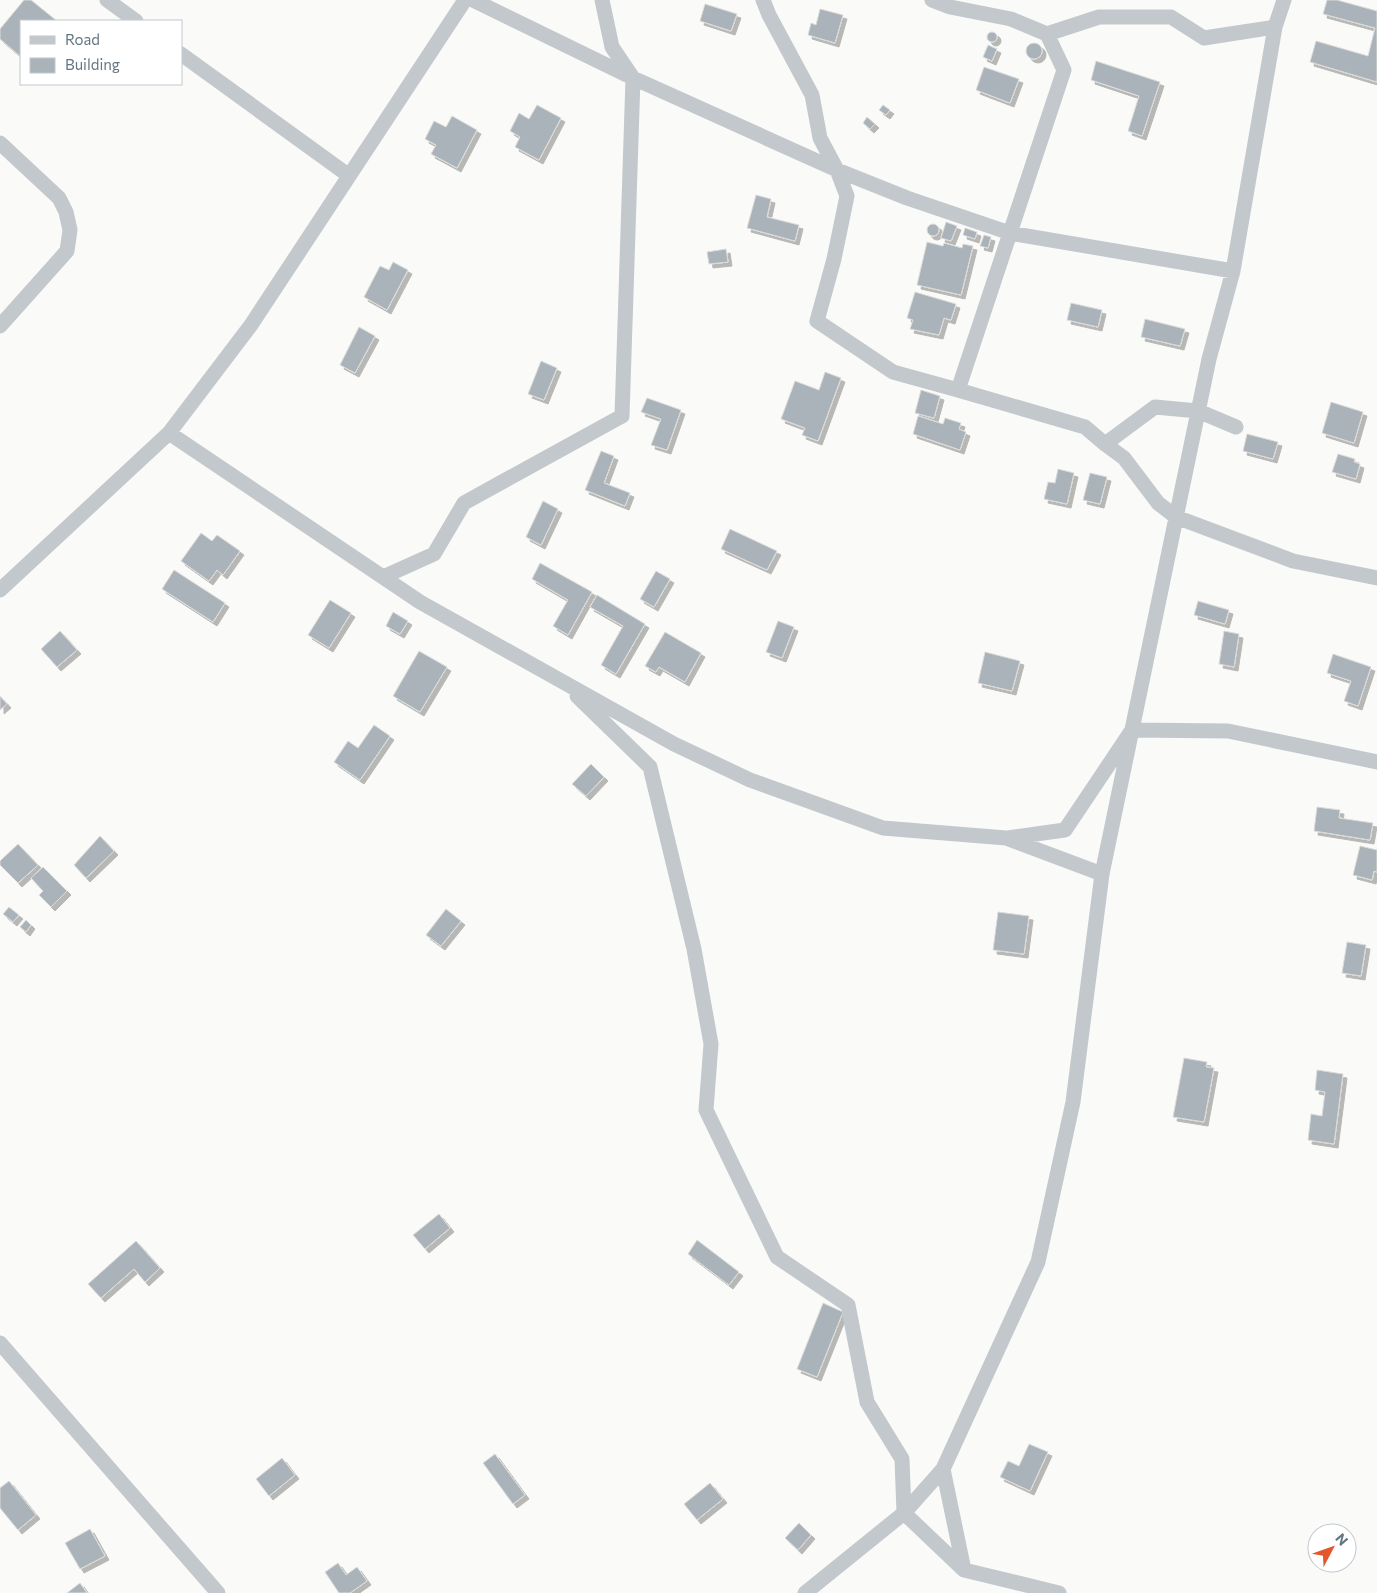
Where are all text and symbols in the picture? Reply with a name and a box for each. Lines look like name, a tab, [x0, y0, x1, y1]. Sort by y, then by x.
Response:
legend	[20, 20, 182, 85]
text: Road	[65, 30, 100, 48]
text: Building	[65, 55, 120, 73]
north arrow	[1307, 1523, 1357, 1573]
text: N	[1332, 1530, 1352, 1549]

